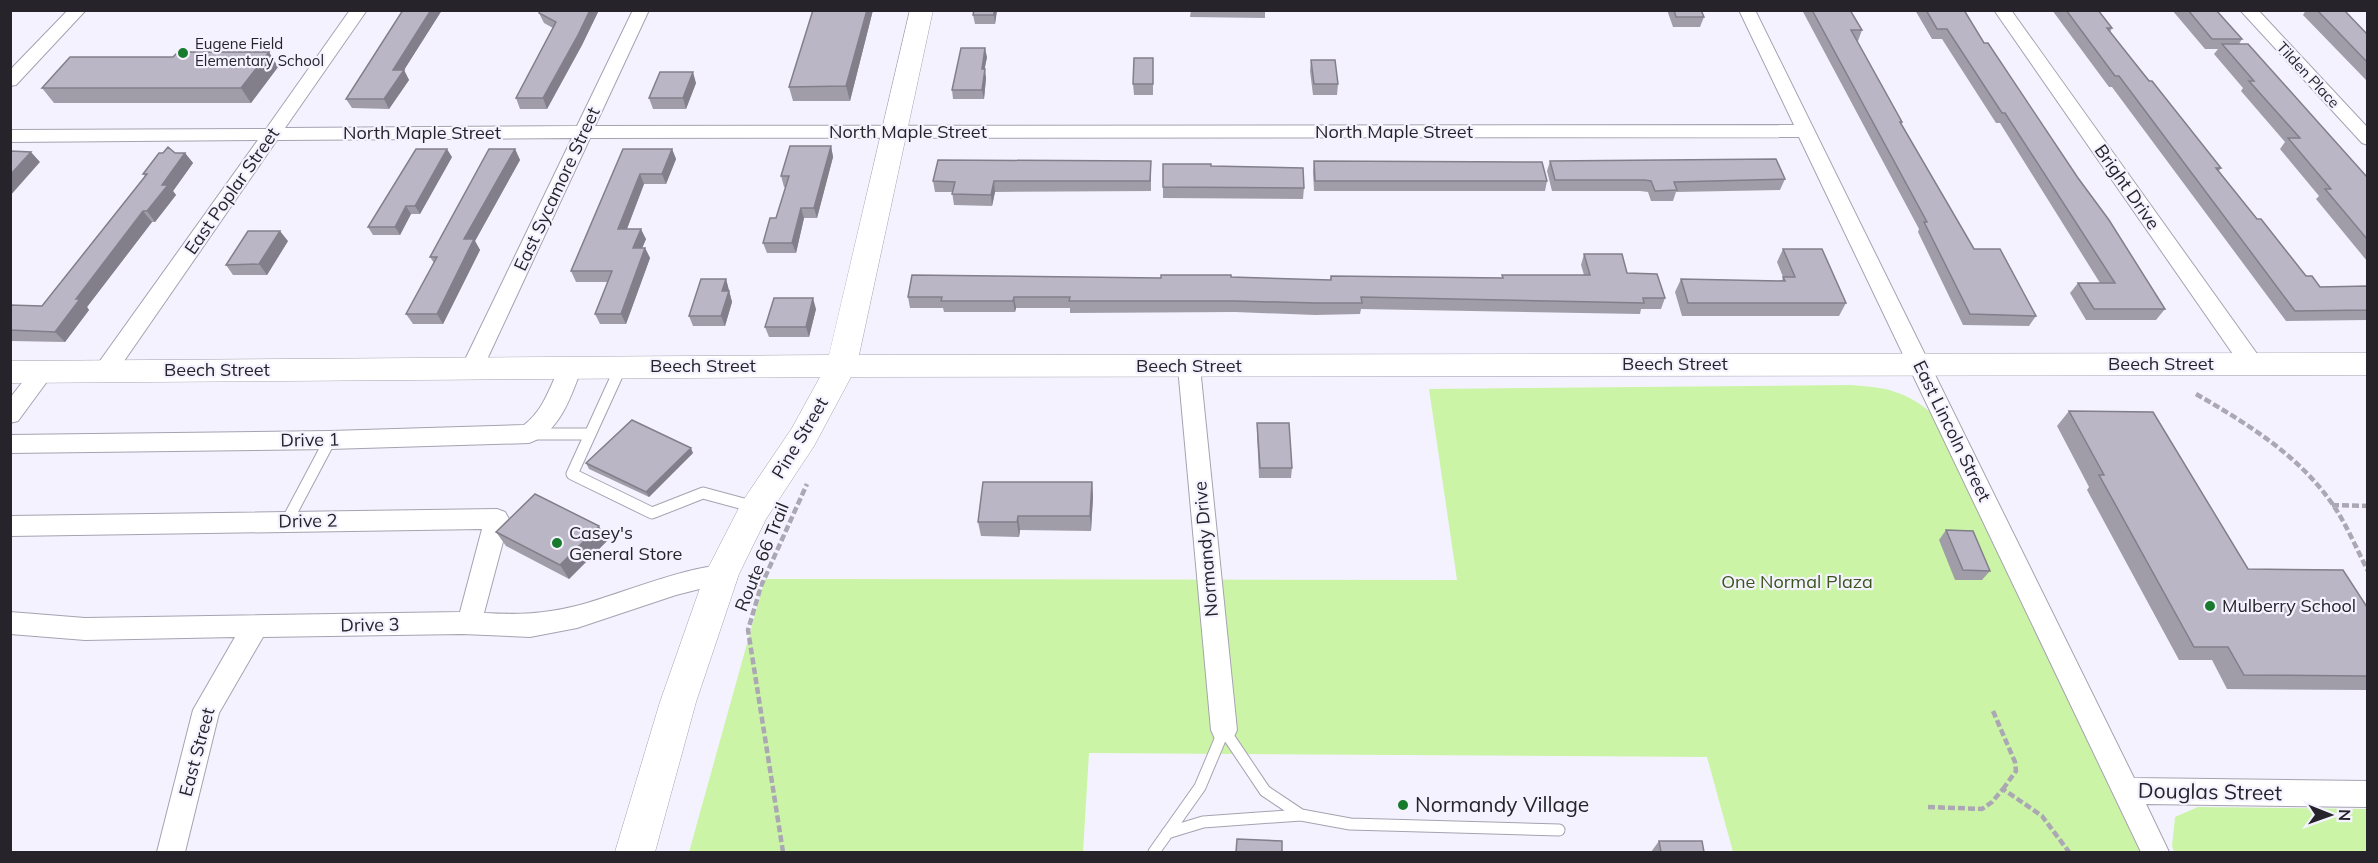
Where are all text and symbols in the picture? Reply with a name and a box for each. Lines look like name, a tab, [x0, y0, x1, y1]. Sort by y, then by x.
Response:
place label: Eugene Field Elementary School	[195, 34, 324, 70]
street label: Tilden Place	[2273, 38, 2344, 112]
marker: Eugene Field Elementary School	[176, 46, 190, 60]
street label: East Sycamore Street	[509, 103, 605, 274]
street label: North Maple Street	[829, 120, 987, 143]
street label: North Maple Street	[1315, 120, 1473, 143]
street label: North Maple Street	[343, 121, 501, 144]
street label: East Poplar Street	[179, 123, 284, 259]
street label: Bright Drive	[2090, 140, 2165, 234]
street label: Beech Street	[1622, 352, 1728, 375]
street label: Beech Street	[2108, 352, 2214, 375]
street label: Beech Street	[650, 354, 756, 377]
street label: Beech Street	[1136, 354, 1242, 377]
street label: East Lincoln Street	[1908, 357, 1997, 505]
street label: Beech Street	[164, 358, 270, 381]
street label: Pine Street	[766, 393, 833, 483]
street label: Drive 1	[280, 427, 340, 452]
street label: Normandy Drive	[1188, 480, 1223, 618]
street label: Route 66 Trail	[729, 499, 794, 615]
street label: Drive 2	[278, 508, 338, 533]
place label: Casey's General Store	[569, 521, 682, 565]
marker: Casey's General Store	[550, 536, 564, 550]
park label: One Normal Plaza	[1721, 570, 1873, 593]
place label: Mulberry School	[2222, 594, 2356, 617]
marker: Mulberry School	[2203, 599, 2217, 613]
street label: Drive 3	[340, 612, 400, 637]
street label: East Street	[174, 705, 219, 799]
street label: Douglas Street	[2138, 777, 2282, 805]
north arrow	[2300, 785, 2360, 845]
place label: Normandy Village	[1415, 791, 1589, 817]
marker: Normandy Village	[1396, 798, 1410, 812]
text: N	[2335, 809, 2355, 821]

